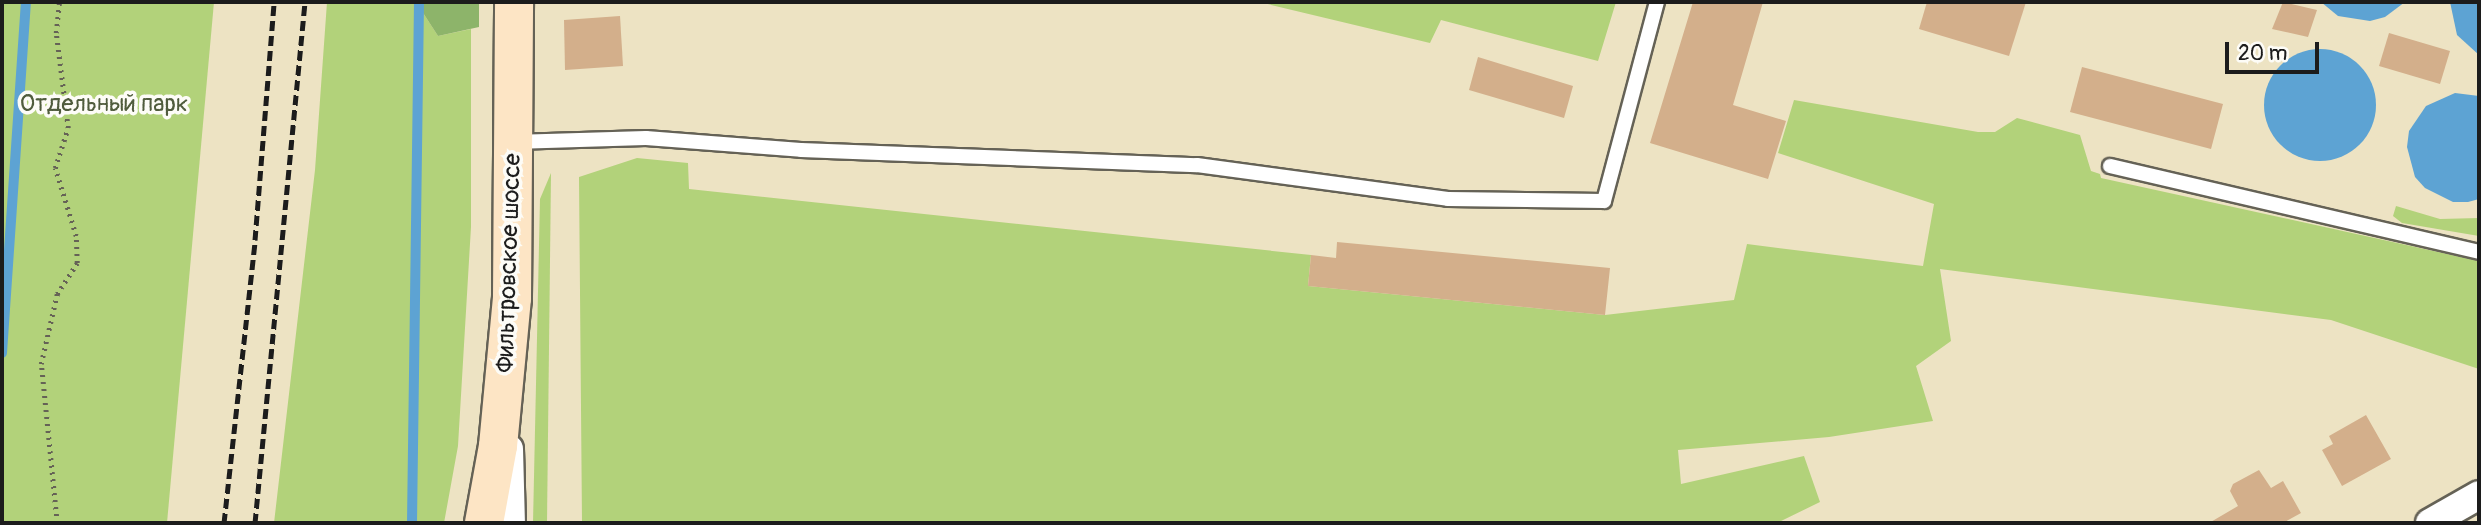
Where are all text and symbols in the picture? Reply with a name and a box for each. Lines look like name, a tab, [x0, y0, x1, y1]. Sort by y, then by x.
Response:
scale bar	[2229, 28, 2324, 72]
text: 20 m	[2238, 40, 2287, 67]
park label: Отдельный парк	[20, 90, 188, 118]
street label: Фильтровское шоссе	[491, 153, 527, 373]

